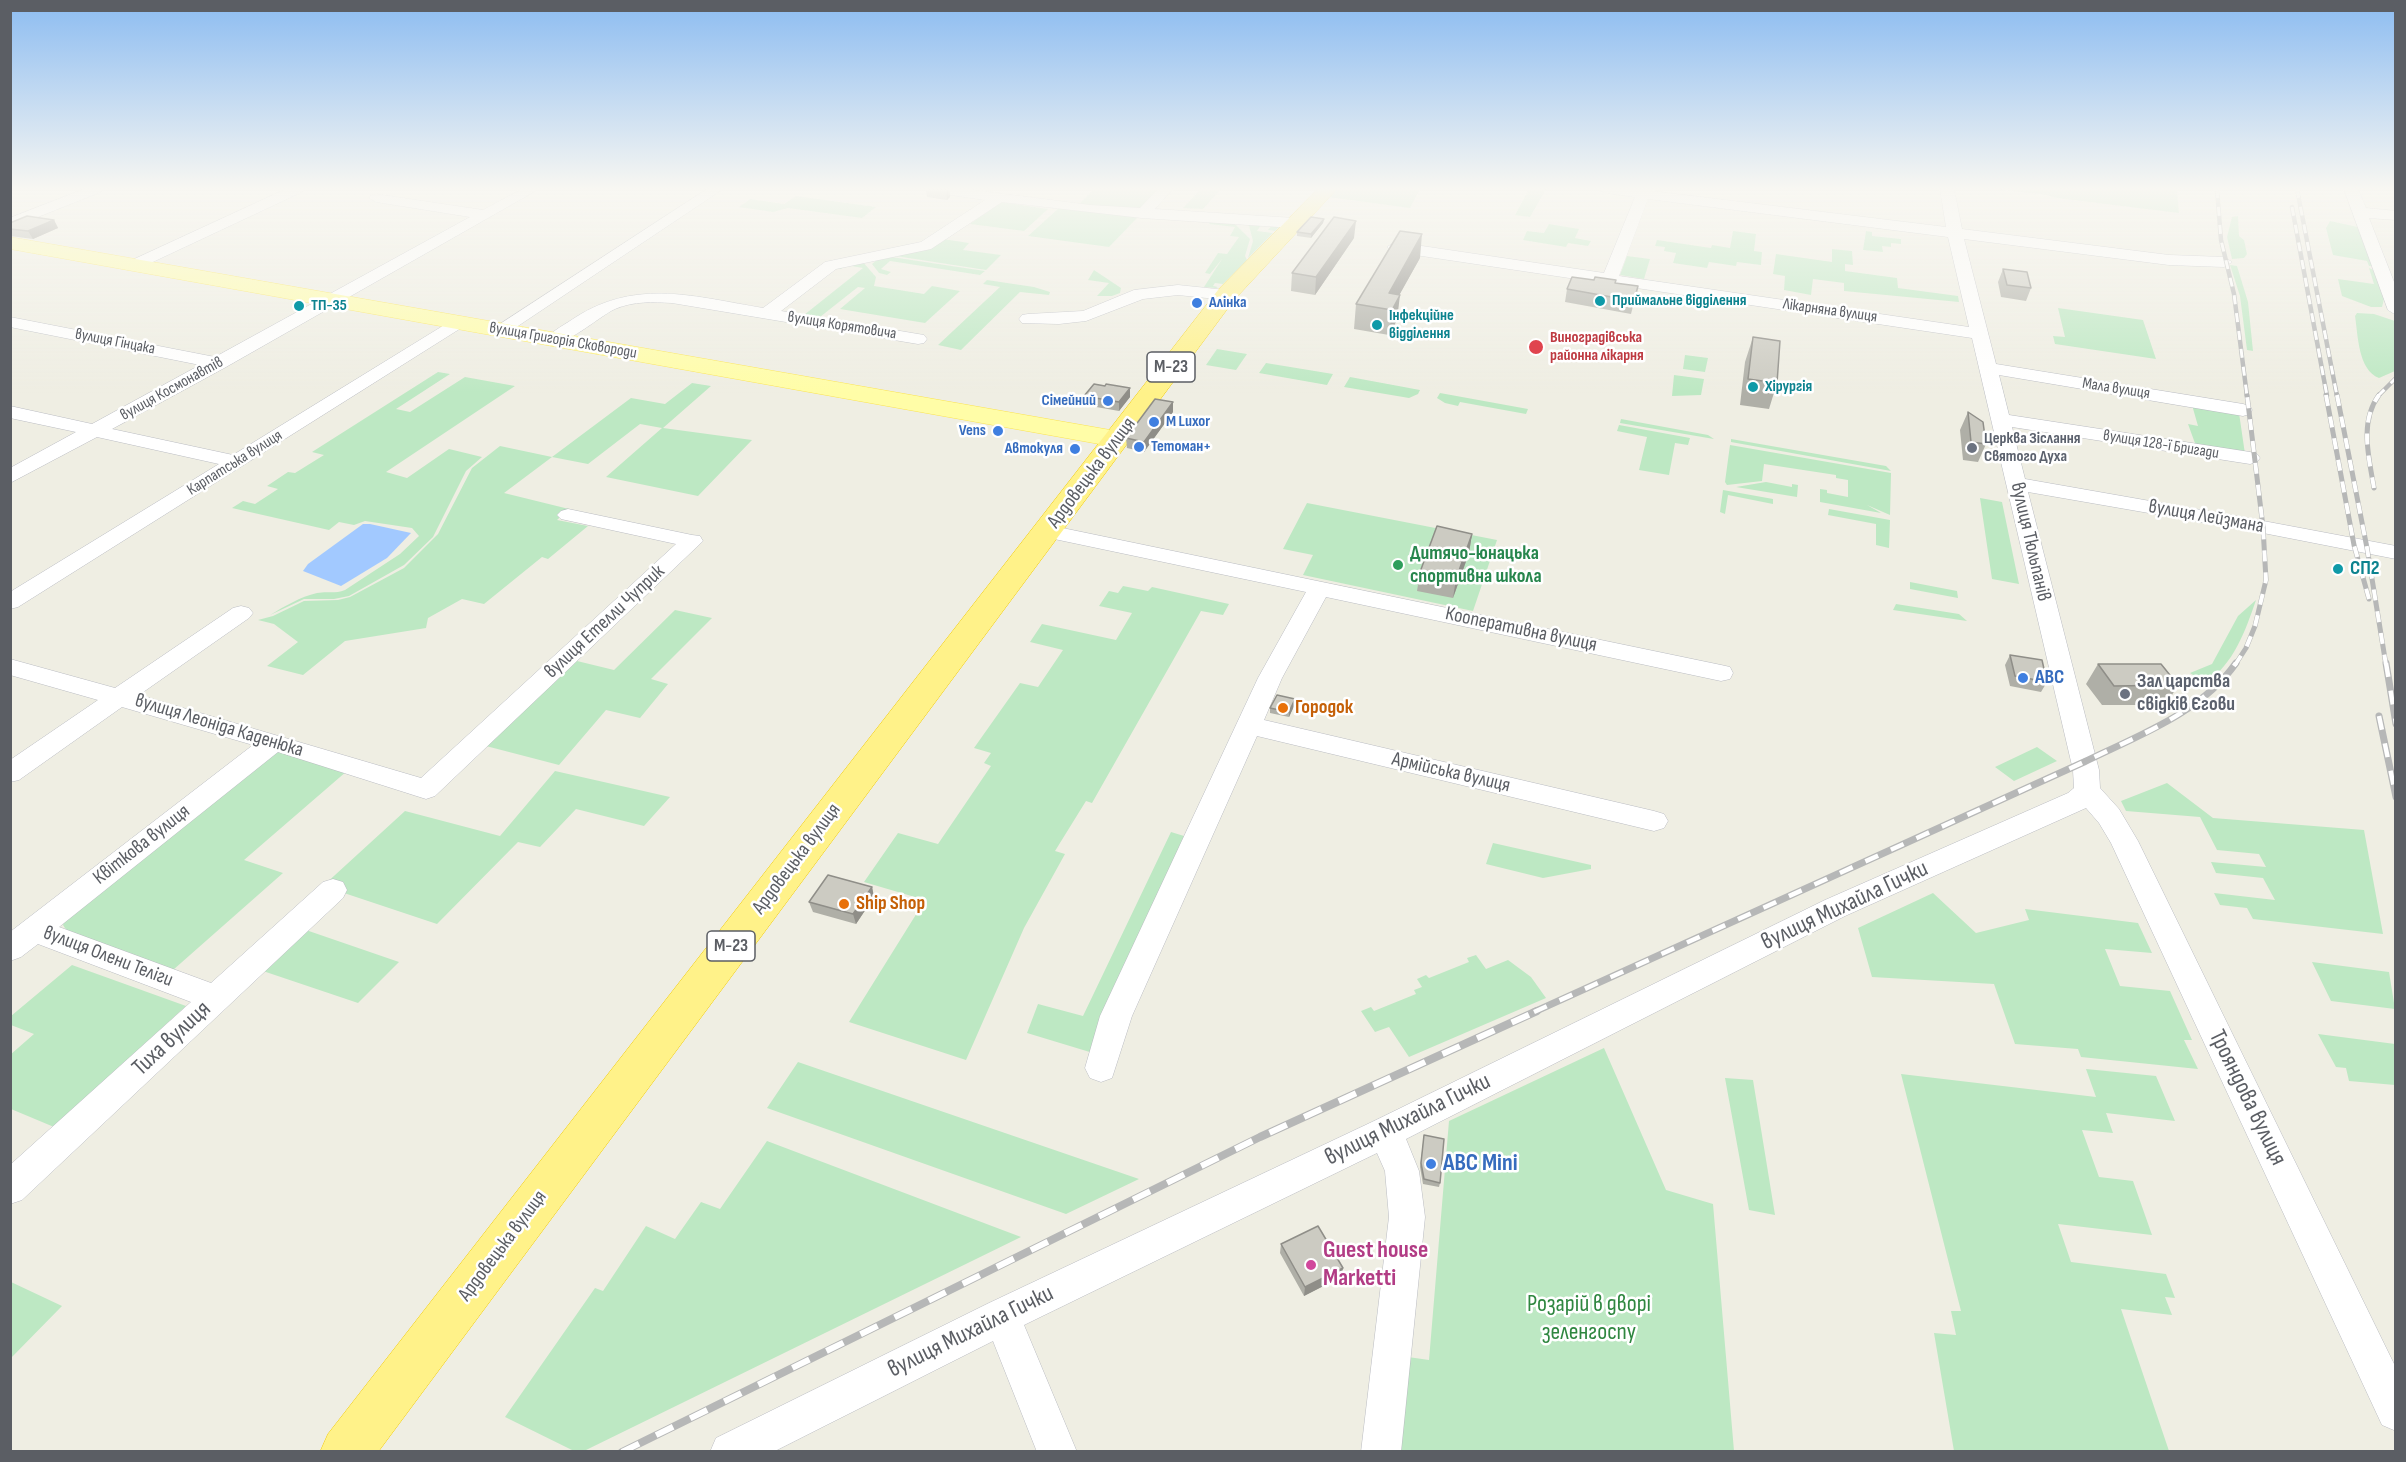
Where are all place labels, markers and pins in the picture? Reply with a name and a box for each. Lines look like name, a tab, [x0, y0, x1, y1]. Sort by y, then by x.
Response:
place label: Приймальне відділення	[1612, 291, 1747, 311]
place label: Алінка	[1209, 293, 1247, 313]
marker: Приймальне відділення	[1593, 294, 1607, 308]
place label: ТП-35	[311, 296, 347, 316]
marker: Алінка	[1190, 296, 1204, 310]
marker: ТП-35	[292, 299, 306, 313]
place label: Інфекційне відділення	[1389, 306, 1454, 344]
marker: Інфекційне відділення	[1370, 318, 1384, 332]
place label: Виноградівська районна лікарня	[1550, 328, 1644, 366]
marker: Виноградівська районна лікарня	[1527, 338, 1545, 356]
place label: Хірургія	[1765, 377, 1812, 397]
marker: Хірургія	[1746, 380, 1760, 394]
place label: Сімейний	[1042, 391, 1096, 411]
marker: Сімейний	[1101, 394, 1115, 408]
place label: M Luxor	[1166, 412, 1210, 432]
marker: M Luxor	[1147, 415, 1161, 429]
place label: Vens	[959, 421, 986, 441]
marker: Vens	[991, 424, 1005, 438]
place label: Церква Зіслання Святого Духа	[1984, 429, 2080, 467]
place label: Тетоман+	[1151, 437, 1211, 457]
place label: Автокуля	[1005, 439, 1063, 459]
marker: Тетоман+	[1132, 440, 1146, 454]
marker: Церква Зіслання Святого Духа	[1965, 441, 1979, 455]
marker: Автокуля	[1068, 442, 1082, 456]
place label: Дитячо-юнацька спортивна школа	[1410, 542, 1542, 589]
place label: СП2	[2350, 557, 2380, 581]
marker: Дитячо-юнацька спортивна школа	[1391, 558, 1405, 572]
marker: СП2	[2331, 562, 2345, 576]
place label: ABC	[2035, 666, 2064, 690]
place label: Зал царства свідків Єгови	[2137, 670, 2235, 717]
marker: ABC	[2016, 671, 2030, 685]
marker: Зал царства свідків Єгови	[2118, 687, 2132, 701]
place label: Городок	[1295, 696, 1353, 720]
marker: Городок	[1276, 701, 1290, 715]
place label: Ship Shop	[856, 892, 925, 916]
marker: Ship Shop	[837, 897, 851, 911]
place label: ABC Mini	[1443, 1150, 1518, 1178]
marker: ABC Mini	[1424, 1157, 1438, 1171]
place label: Guest house Marketti	[1323, 1237, 1428, 1293]
marker: Guest house Marketti	[1304, 1258, 1318, 1272]

